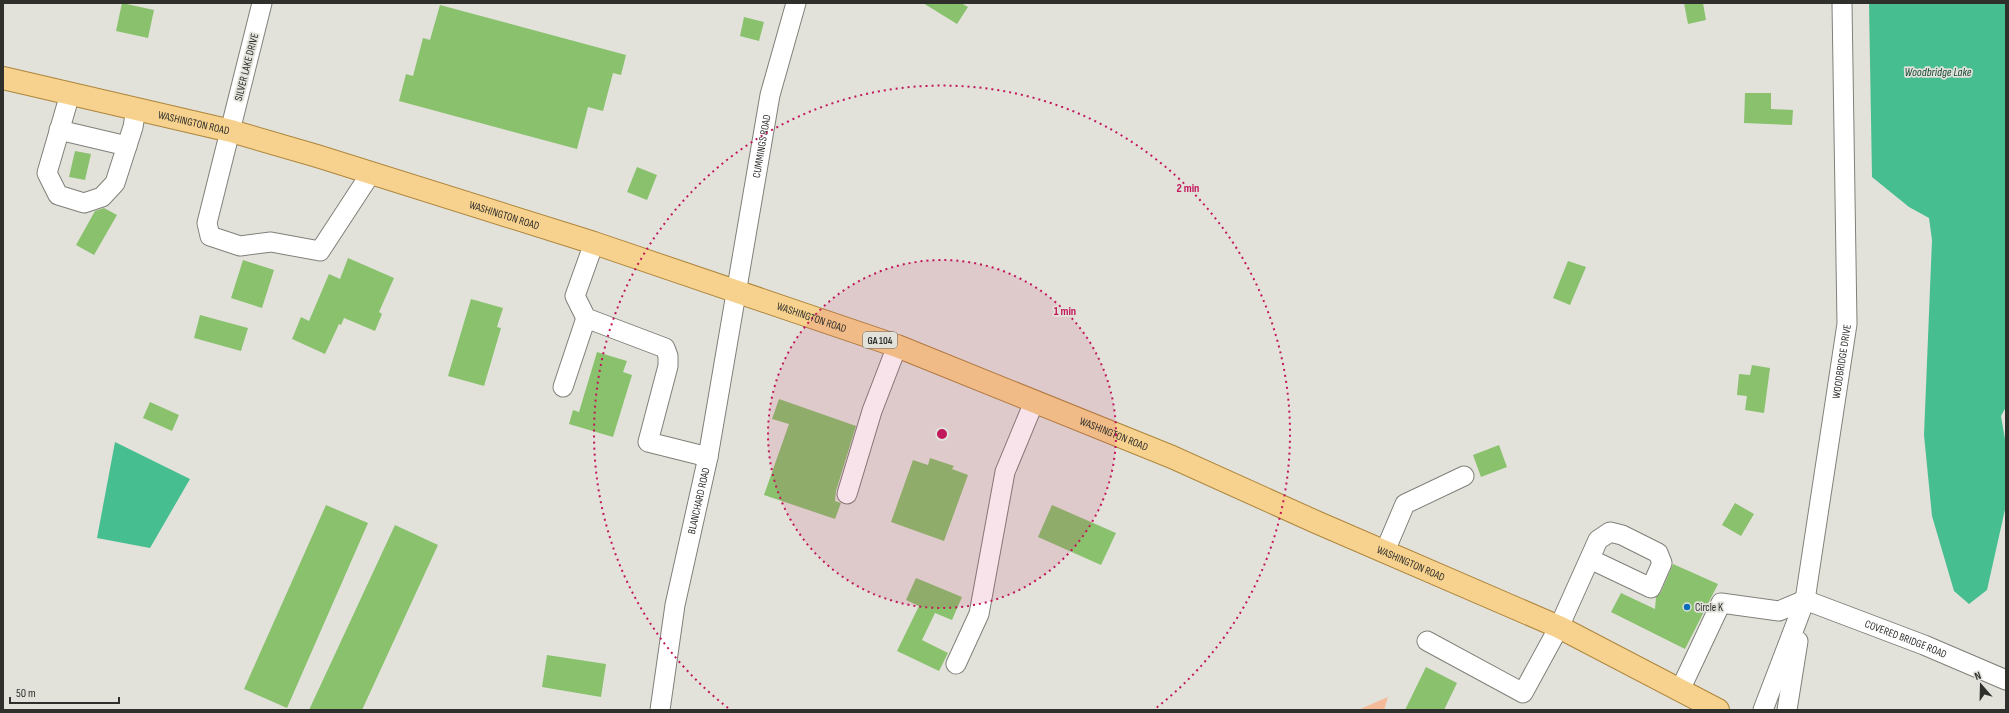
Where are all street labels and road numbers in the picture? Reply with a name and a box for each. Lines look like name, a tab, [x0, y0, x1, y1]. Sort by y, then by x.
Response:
street label: SILVER LAKE DRIVE	[232, 32, 261, 102]
street label: WASHINGTON ROAD	[157, 108, 231, 137]
street label: CUMMINGS ROAD	[750, 114, 774, 179]
street label: WASHINGTON ROAD	[467, 198, 541, 232]
street label: WASHINGTON ROAD	[775, 300, 848, 335]
street label: WOODBRIDGE DRIVE	[1830, 323, 1854, 400]
road number: GA 104	[863, 332, 897, 348]
street label: WASHINGTON ROAD	[1078, 414, 1150, 454]
street label: BLANCHARD ROAD	[685, 466, 712, 535]
street label: WASHINGTON ROAD	[1375, 543, 1447, 584]
street label: COVERED BRIDGE ROAD	[1863, 617, 1949, 661]

